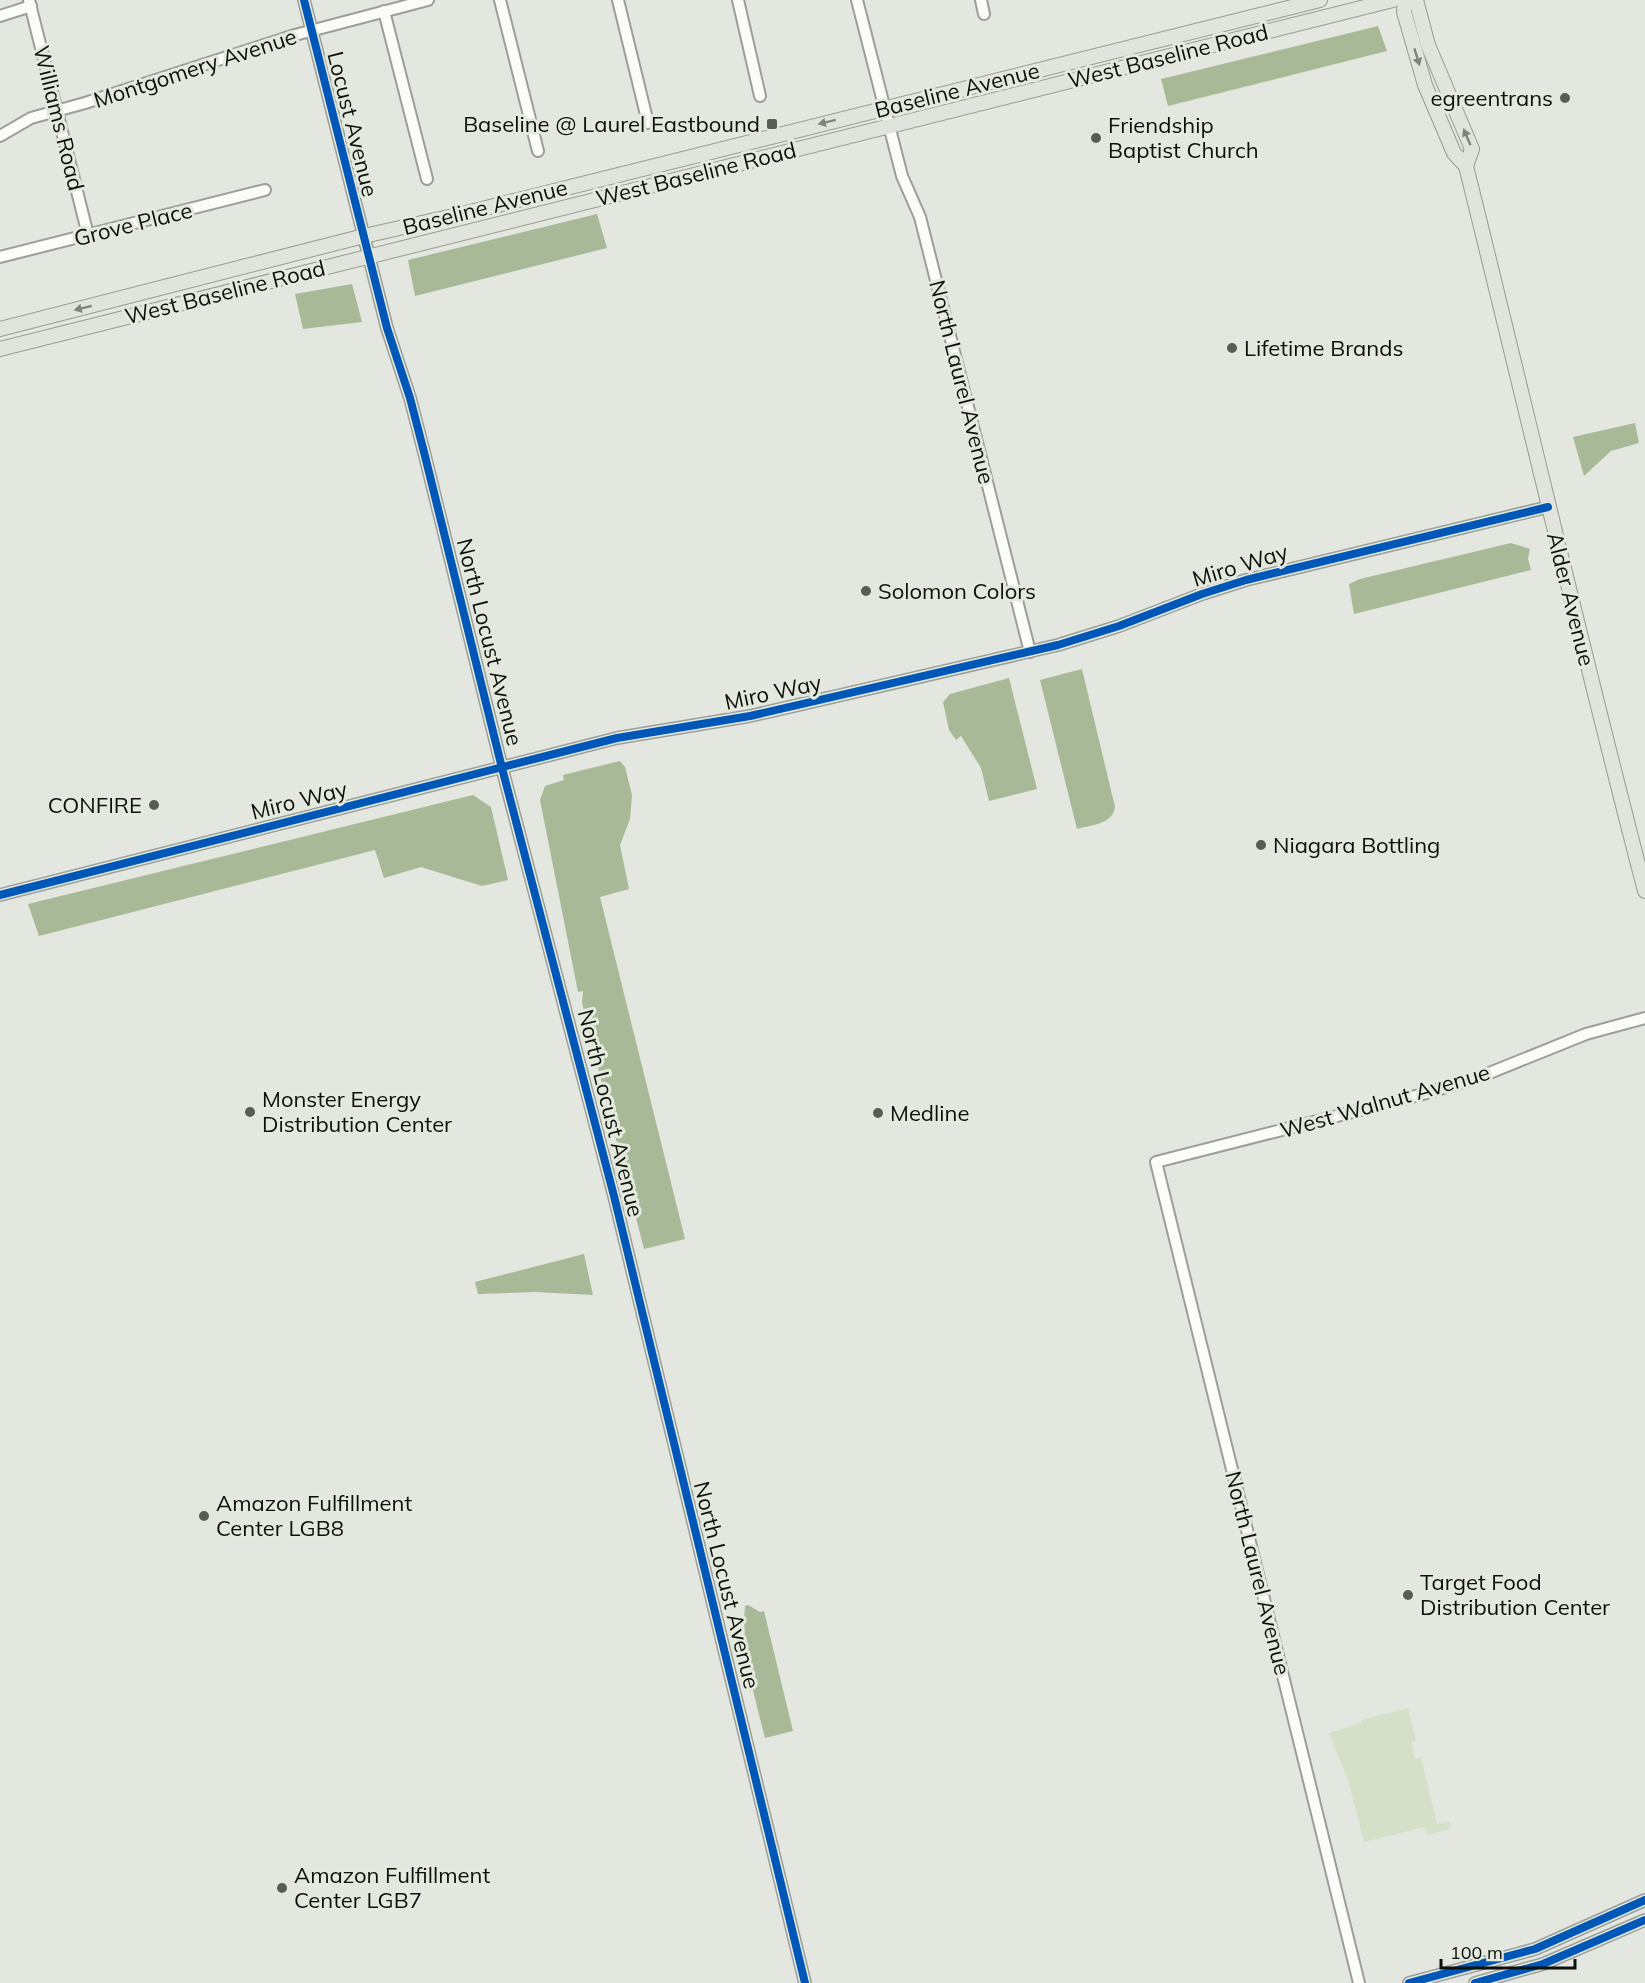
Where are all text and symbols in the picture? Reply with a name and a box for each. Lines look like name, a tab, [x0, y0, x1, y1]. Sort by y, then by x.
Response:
street label: West Baseline Road	[1065, 18, 1271, 94]
street label: Montgomery Avenue	[90, 22, 300, 114]
street label: Williams Road	[27, 43, 91, 193]
street label: Locust Avenue	[321, 48, 385, 200]
one-way arrow	[1412, 48, 1422, 66]
street label: Baseline Avenue	[872, 56, 1042, 124]
place label: egreentrans	[1431, 84, 1553, 112]
marker: egreentrans	[1558, 91, 1572, 105]
place label: Baseline @ Laurel Eastbound	[463, 110, 760, 138]
place label: Friendship Baptist Church	[1108, 111, 1259, 164]
marker: Baseline @ Laurel Eastbound	[765, 117, 779, 131]
one-way arrow	[818, 118, 836, 127]
one-way arrow	[1462, 127, 1472, 145]
marker: Friendship Baptist Church	[1089, 131, 1103, 145]
street label: West Baseline Road	[593, 136, 799, 212]
street label: Baseline Avenue	[400, 173, 570, 241]
street label: Grove Place	[71, 196, 195, 252]
street label: West Baseline Road	[122, 254, 328, 330]
street label: North Laurel Avenue	[923, 277, 1001, 487]
one-way arrow	[74, 304, 92, 314]
place label: Lifetime Brands	[1244, 334, 1403, 362]
marker: Lifetime Brands	[1225, 341, 1239, 355]
street label: Alder Avenue	[1541, 529, 1601, 669]
street label: North Locust Avenue	[451, 535, 529, 749]
street label: Miro Way	[1189, 537, 1291, 593]
place label: Solomon Colors	[878, 577, 1036, 605]
marker: Solomon Colors	[859, 584, 873, 598]
street label: Miro Way	[722, 668, 824, 716]
street label: Miro Way	[248, 774, 350, 825]
place label: CONFIRE	[48, 791, 142, 819]
marker: CONFIRE	[147, 798, 161, 812]
place label: Niagara Bottling	[1273, 831, 1440, 859]
marker: Niagara Bottling	[1254, 838, 1268, 852]
street label: North Locust Avenue	[572, 1006, 650, 1220]
street label: West Walnut Avenue	[1277, 1058, 1493, 1144]
place label: Monster Energy Distribution Center	[262, 1085, 452, 1138]
place label: Medline	[890, 1099, 969, 1127]
marker: Monster Energy Distribution Center	[243, 1105, 257, 1119]
marker: Medline	[871, 1106, 885, 1120]
street label: North Laurel Avenue	[1219, 1468, 1297, 1678]
street label: North Locust Avenue	[688, 1478, 766, 1692]
place label: Amazon Fulfillment Center LGB8	[216, 1489, 412, 1542]
marker: Amazon Fulfillment Center LGB8	[197, 1509, 211, 1523]
place label: Target Food Distribution Center	[1420, 1568, 1610, 1621]
marker: Target Food Distribution Center	[1401, 1588, 1415, 1602]
place label: Amazon Fulfillment Center LGB7	[294, 1861, 490, 1914]
marker: Amazon Fulfillment Center LGB7	[275, 1881, 289, 1895]
scale bar	[1441, 1932, 1574, 1970]
text: 100 m	[1450, 1941, 1503, 1964]

